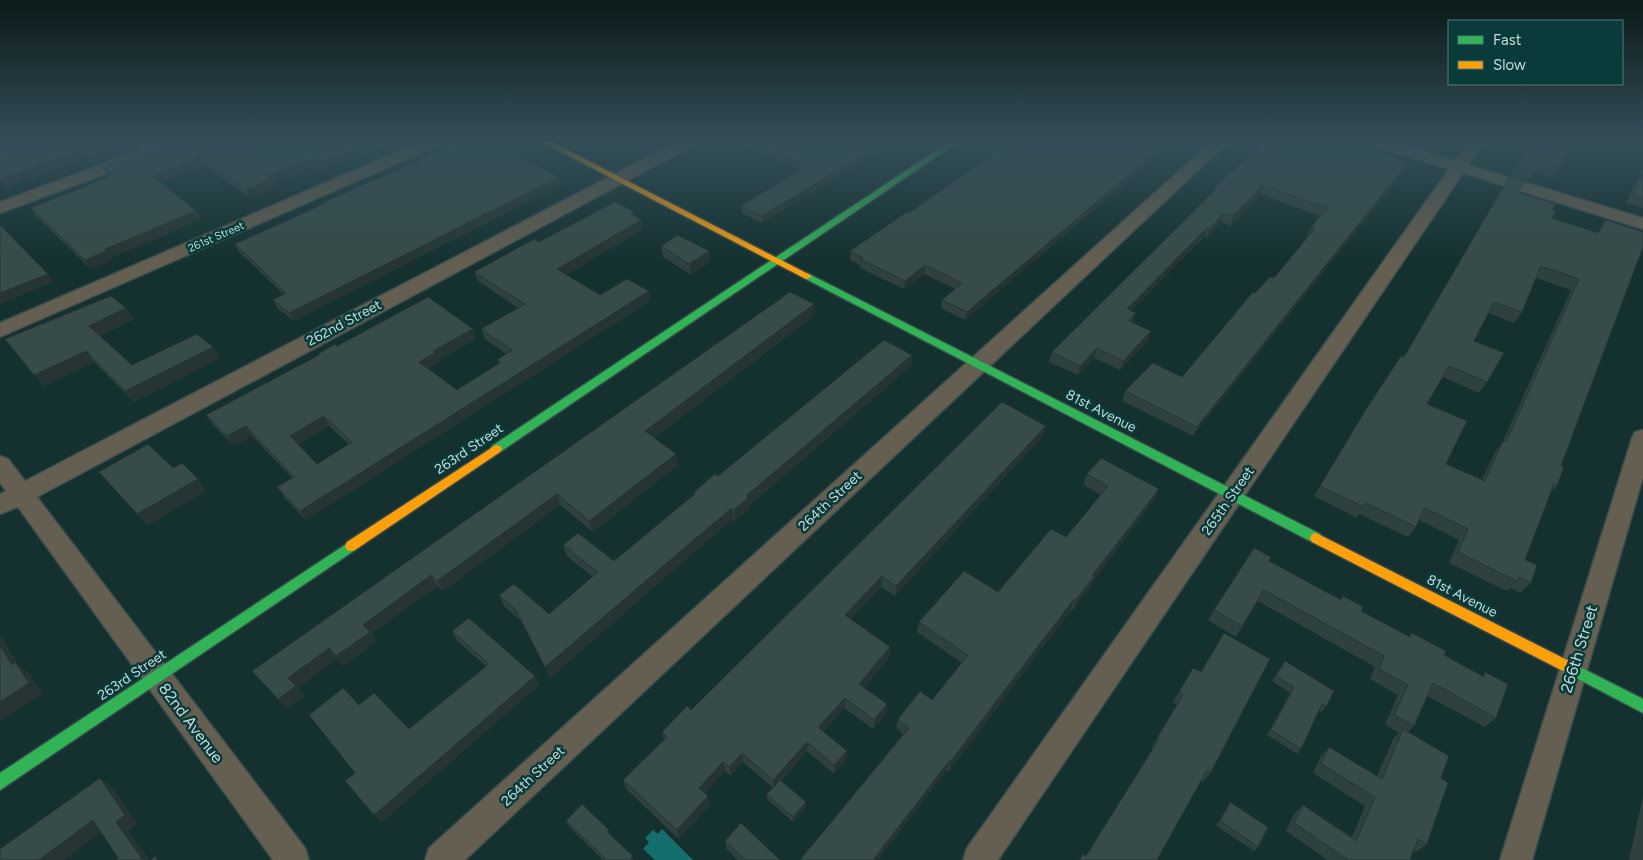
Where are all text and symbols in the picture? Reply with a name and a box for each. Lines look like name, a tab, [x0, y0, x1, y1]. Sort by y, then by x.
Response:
legend	[1448, 20, 1623, 85]
text: Fast	[1493, 31, 1522, 49]
text: Slow	[1493, 56, 1526, 74]
street label: 261st Street	[186, 219, 246, 255]
street label: 262nd Street	[304, 296, 384, 350]
street label: 81st Avenue	[1063, 386, 1139, 436]
street label: 263rd Street	[432, 420, 506, 478]
street label: 265th Street	[1198, 464, 1258, 538]
street label: 264th Street	[795, 467, 865, 535]
street label: 81st Avenue	[1424, 571, 1500, 621]
street label: 266th Street	[1557, 603, 1601, 695]
street label: 263rd Street	[95, 646, 169, 704]
street label: 82nd Avenue	[155, 679, 227, 767]
street label: 264th Street	[498, 742, 568, 810]

